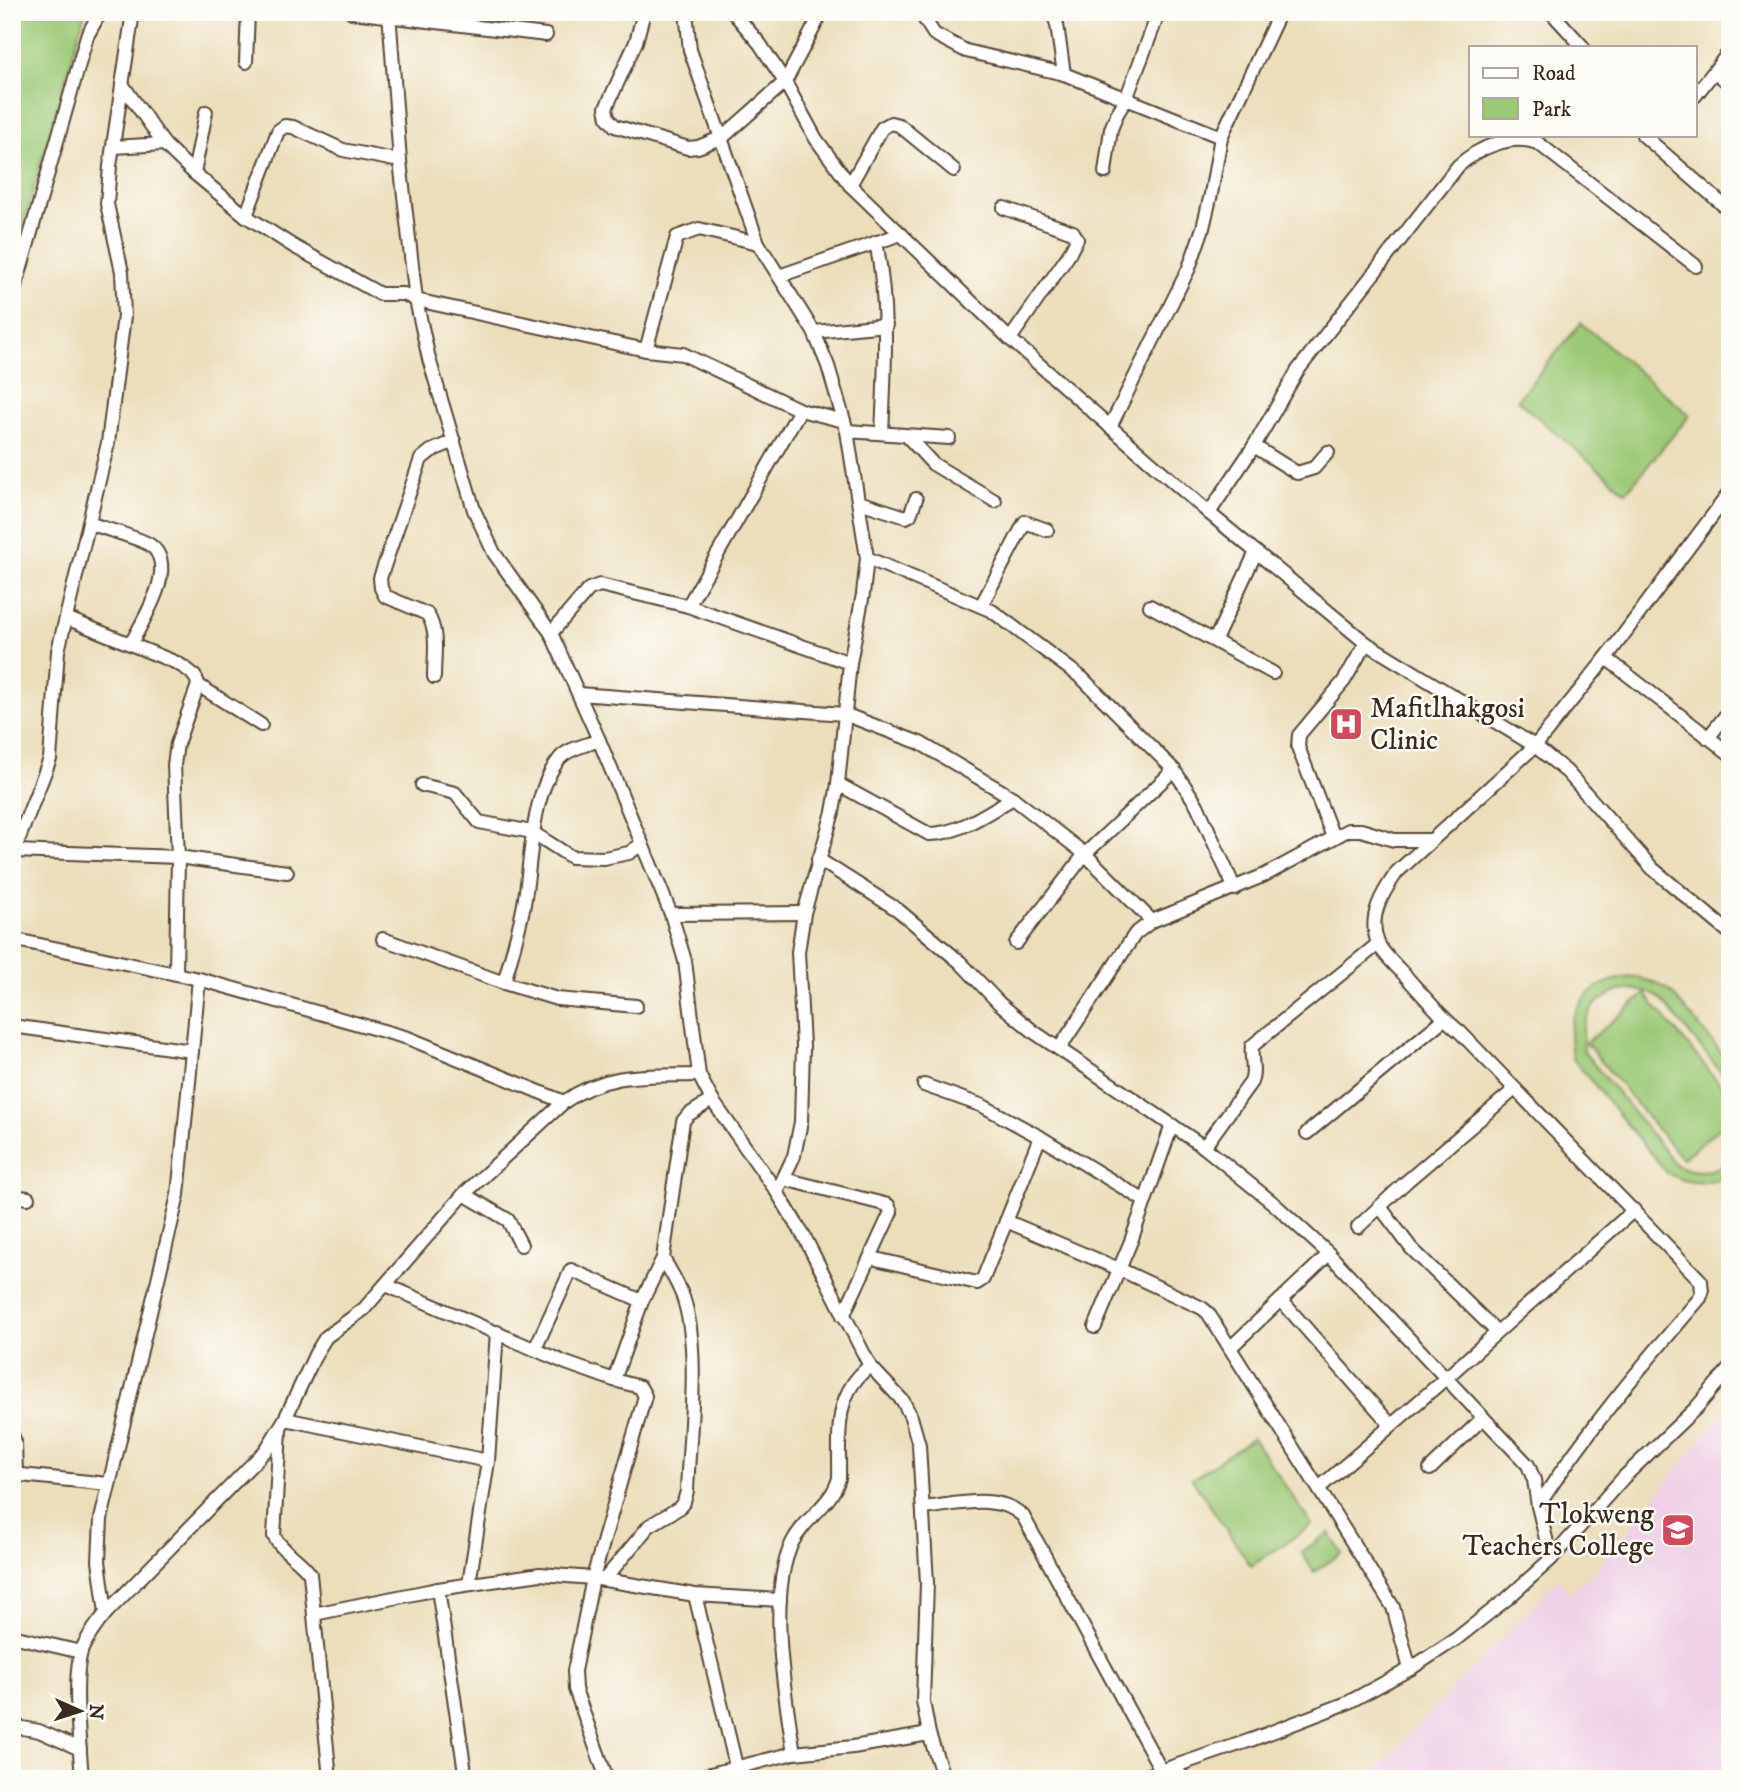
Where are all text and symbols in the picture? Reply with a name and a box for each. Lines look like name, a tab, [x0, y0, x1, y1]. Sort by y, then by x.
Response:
legend	[1469, 46, 1696, 136]
text: Road	[1532, 61, 1576, 87]
text: Park	[1532, 97, 1572, 123]
place label: Mafitlhakgosi Clinic	[1370, 691, 1525, 758]
hospital icon: Mafitlhakgosi Clinic	[1327, 705, 1365, 743]
place label: Tlokweng Teachers College	[1462, 1497, 1654, 1564]
school or university icon: Tlokweng Teachers College	[1659, 1511, 1697, 1549]
north arrow	[46, 1676, 116, 1746]
text: N	[84, 1703, 107, 1721]

